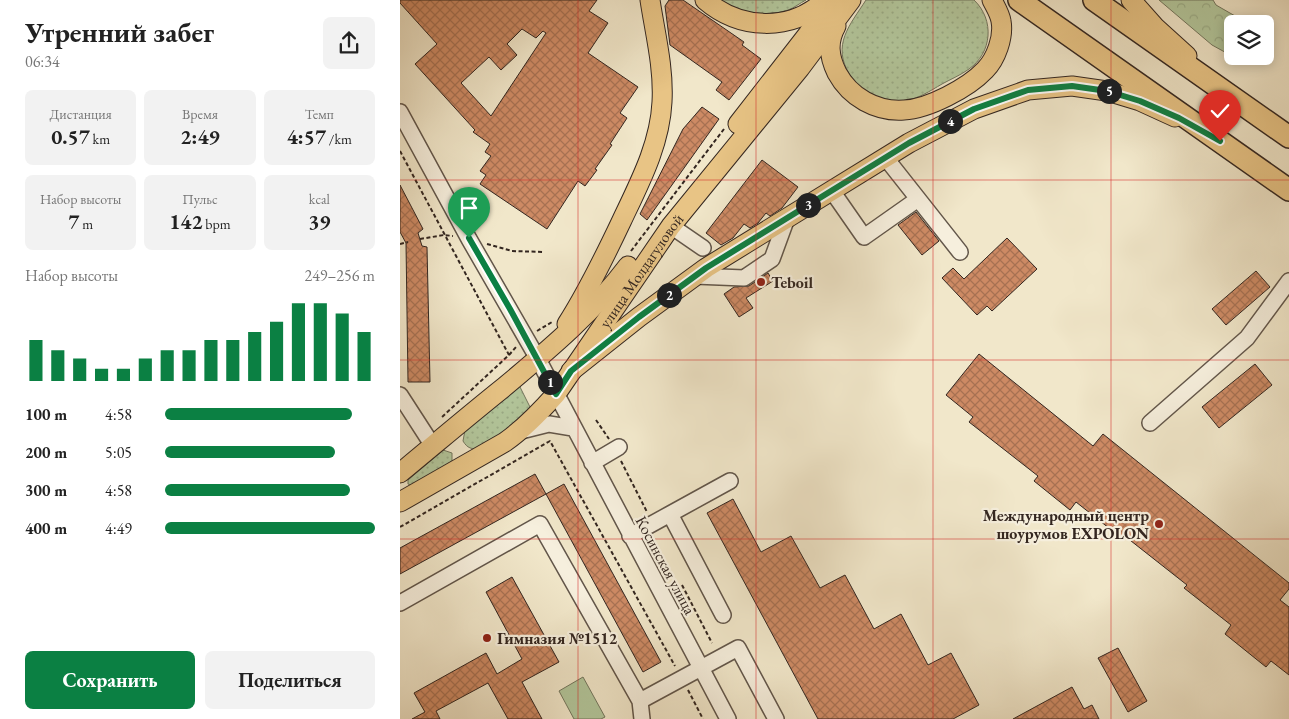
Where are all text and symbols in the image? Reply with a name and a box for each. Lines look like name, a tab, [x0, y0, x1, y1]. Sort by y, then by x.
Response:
text: Утренний забег	[25, 14, 214, 50]
map controls	[1224, 15, 1274, 65]
button: layers	[1224, 15, 1274, 65]
button: share	[323, 17, 375, 69]
text: 06:34	[25, 51, 60, 72]
pin: 5	[1096, 78, 1122, 104]
text: 5	[1106, 82, 1113, 100]
pin	[1199, 90, 1241, 141]
icon: check	[1206, 97, 1234, 125]
text: Дистанция	[49, 105, 112, 123]
text: Время	[182, 105, 218, 123]
text: Темп	[305, 105, 334, 123]
pin: 4	[938, 108, 962, 134]
text: 4	[947, 112, 954, 130]
text: 0.57	[51, 123, 90, 150]
text: 2:49	[180, 123, 220, 150]
text: 4:57	[287, 123, 326, 150]
text: km	[90, 130, 110, 148]
text: /km	[326, 130, 352, 148]
pin	[448, 187, 490, 238]
text: Набор высоты	[40, 190, 121, 208]
text: Пульс	[182, 190, 218, 208]
text: kcal	[309, 190, 330, 208]
pin: 3	[796, 192, 820, 218]
icon: arrive	[455, 194, 483, 222]
text: 3	[805, 196, 812, 214]
text: 7	[68, 208, 79, 235]
text: 142	[169, 208, 203, 235]
text: 39	[308, 208, 330, 235]
street label: улица Молдагуловой	[594, 209, 688, 332]
text: m	[79, 215, 93, 233]
text: bpm	[203, 215, 231, 233]
text: Набор высоты	[25, 265, 118, 286]
text: 249–256 m	[304, 265, 375, 286]
place label: Teboil	[771, 272, 813, 293]
marker: Teboil	[755, 276, 767, 288]
pin: 2	[656, 282, 682, 308]
text: 2	[666, 286, 673, 304]
pin: 1	[538, 370, 562, 394]
text: 1	[547, 373, 554, 391]
text: 100 m	[25, 404, 67, 425]
text: 4:58	[105, 404, 132, 425]
text: 200 m	[25, 442, 67, 463]
text: 5:05	[105, 442, 132, 463]
text: 300 m	[25, 480, 67, 501]
text: 4:58	[105, 480, 132, 501]
place label: Международный центр шоурумов EXPOLON	[983, 505, 1149, 544]
street label: Косинская улица	[631, 512, 701, 619]
text: 400 m	[25, 518, 67, 539]
text: 4:49	[105, 518, 132, 539]
marker: Международный центр шоурумов EXPOLON	[1153, 518, 1165, 530]
place label: Гимназия №1512	[497, 628, 618, 649]
marker: Гимназия №1512	[481, 632, 493, 644]
button: Сохранить	[25, 651, 195, 709]
button: Поделиться	[205, 651, 375, 709]

